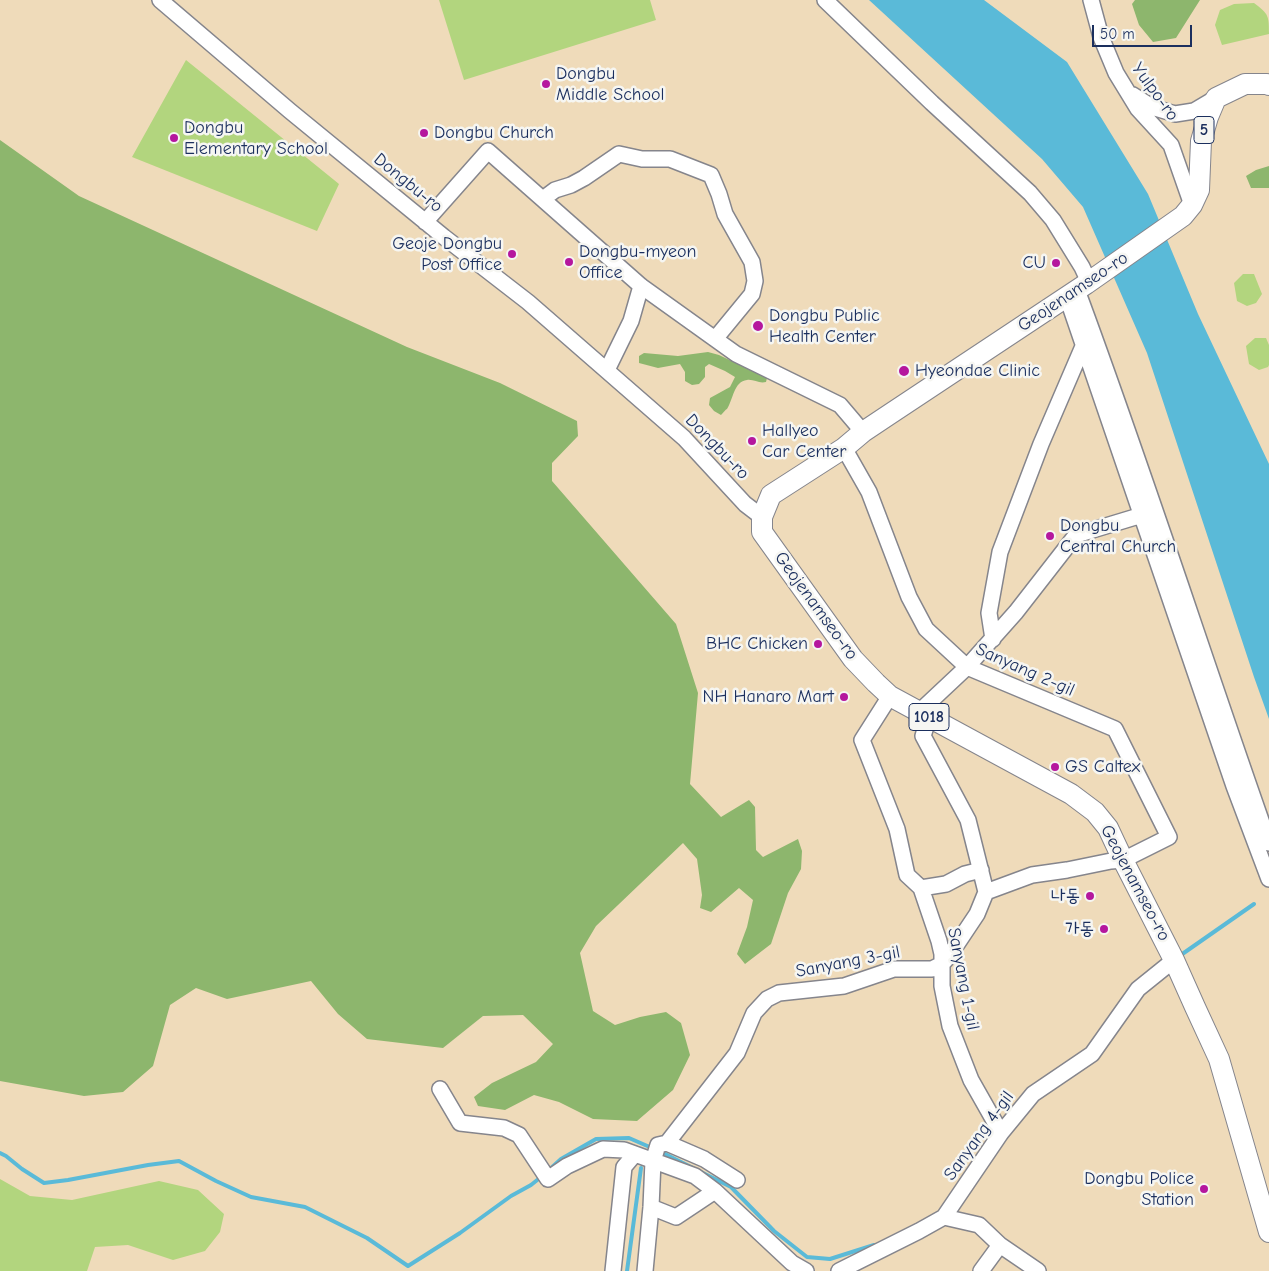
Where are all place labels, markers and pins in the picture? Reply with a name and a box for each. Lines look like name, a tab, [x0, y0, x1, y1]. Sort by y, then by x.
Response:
place label: Dongbu Middle School	[556, 63, 664, 106]
marker: Dongbu Middle School	[540, 78, 552, 90]
place label: Dongbu Elementary School	[184, 117, 328, 160]
place label: Dongbu Church	[434, 122, 554, 144]
marker: Dongbu Church	[418, 127, 430, 139]
marker: Dongbu Elementary School	[168, 132, 180, 144]
place label: Geoje Dongbu Post Office	[392, 233, 502, 276]
place label: Dongbu-myeon Office	[579, 241, 697, 284]
marker: Geoje Dongbu Post Office	[506, 248, 518, 260]
place label: CU	[1023, 252, 1046, 274]
marker: Dongbu-myeon Office	[563, 256, 575, 268]
marker: CU	[1050, 257, 1062, 269]
place label: Dongbu Public Health Center	[769, 305, 880, 348]
marker: Dongbu Public Health Center	[751, 319, 765, 333]
place label: Hyeondae Clinic	[915, 360, 1040, 382]
marker: Hyeondae Clinic	[897, 364, 911, 378]
place label: Hallyeo Car Center	[762, 420, 846, 462]
marker: Hallyeo Car Center	[746, 435, 758, 447]
place label: Dongbu Central Church	[1060, 515, 1176, 558]
marker: Dongbu Central Church	[1044, 530, 1056, 542]
place label: BHC Chicken	[706, 633, 808, 655]
marker: BHC Chicken	[812, 638, 824, 650]
place label: NH Hanaro Mart	[703, 686, 834, 708]
marker: NH Hanaro Mart	[838, 691, 850, 703]
place label: GS Caltex	[1065, 756, 1140, 778]
marker: GS Caltex	[1049, 761, 1061, 773]
place label: 나동	[1051, 885, 1080, 907]
marker: 나동	[1084, 890, 1096, 902]
place label: 가동	[1065, 918, 1094, 940]
marker: 가동	[1098, 923, 1110, 935]
place label: Dongbu Police Station	[1084, 1168, 1194, 1210]
marker: Dongbu Police Station	[1198, 1183, 1210, 1195]

